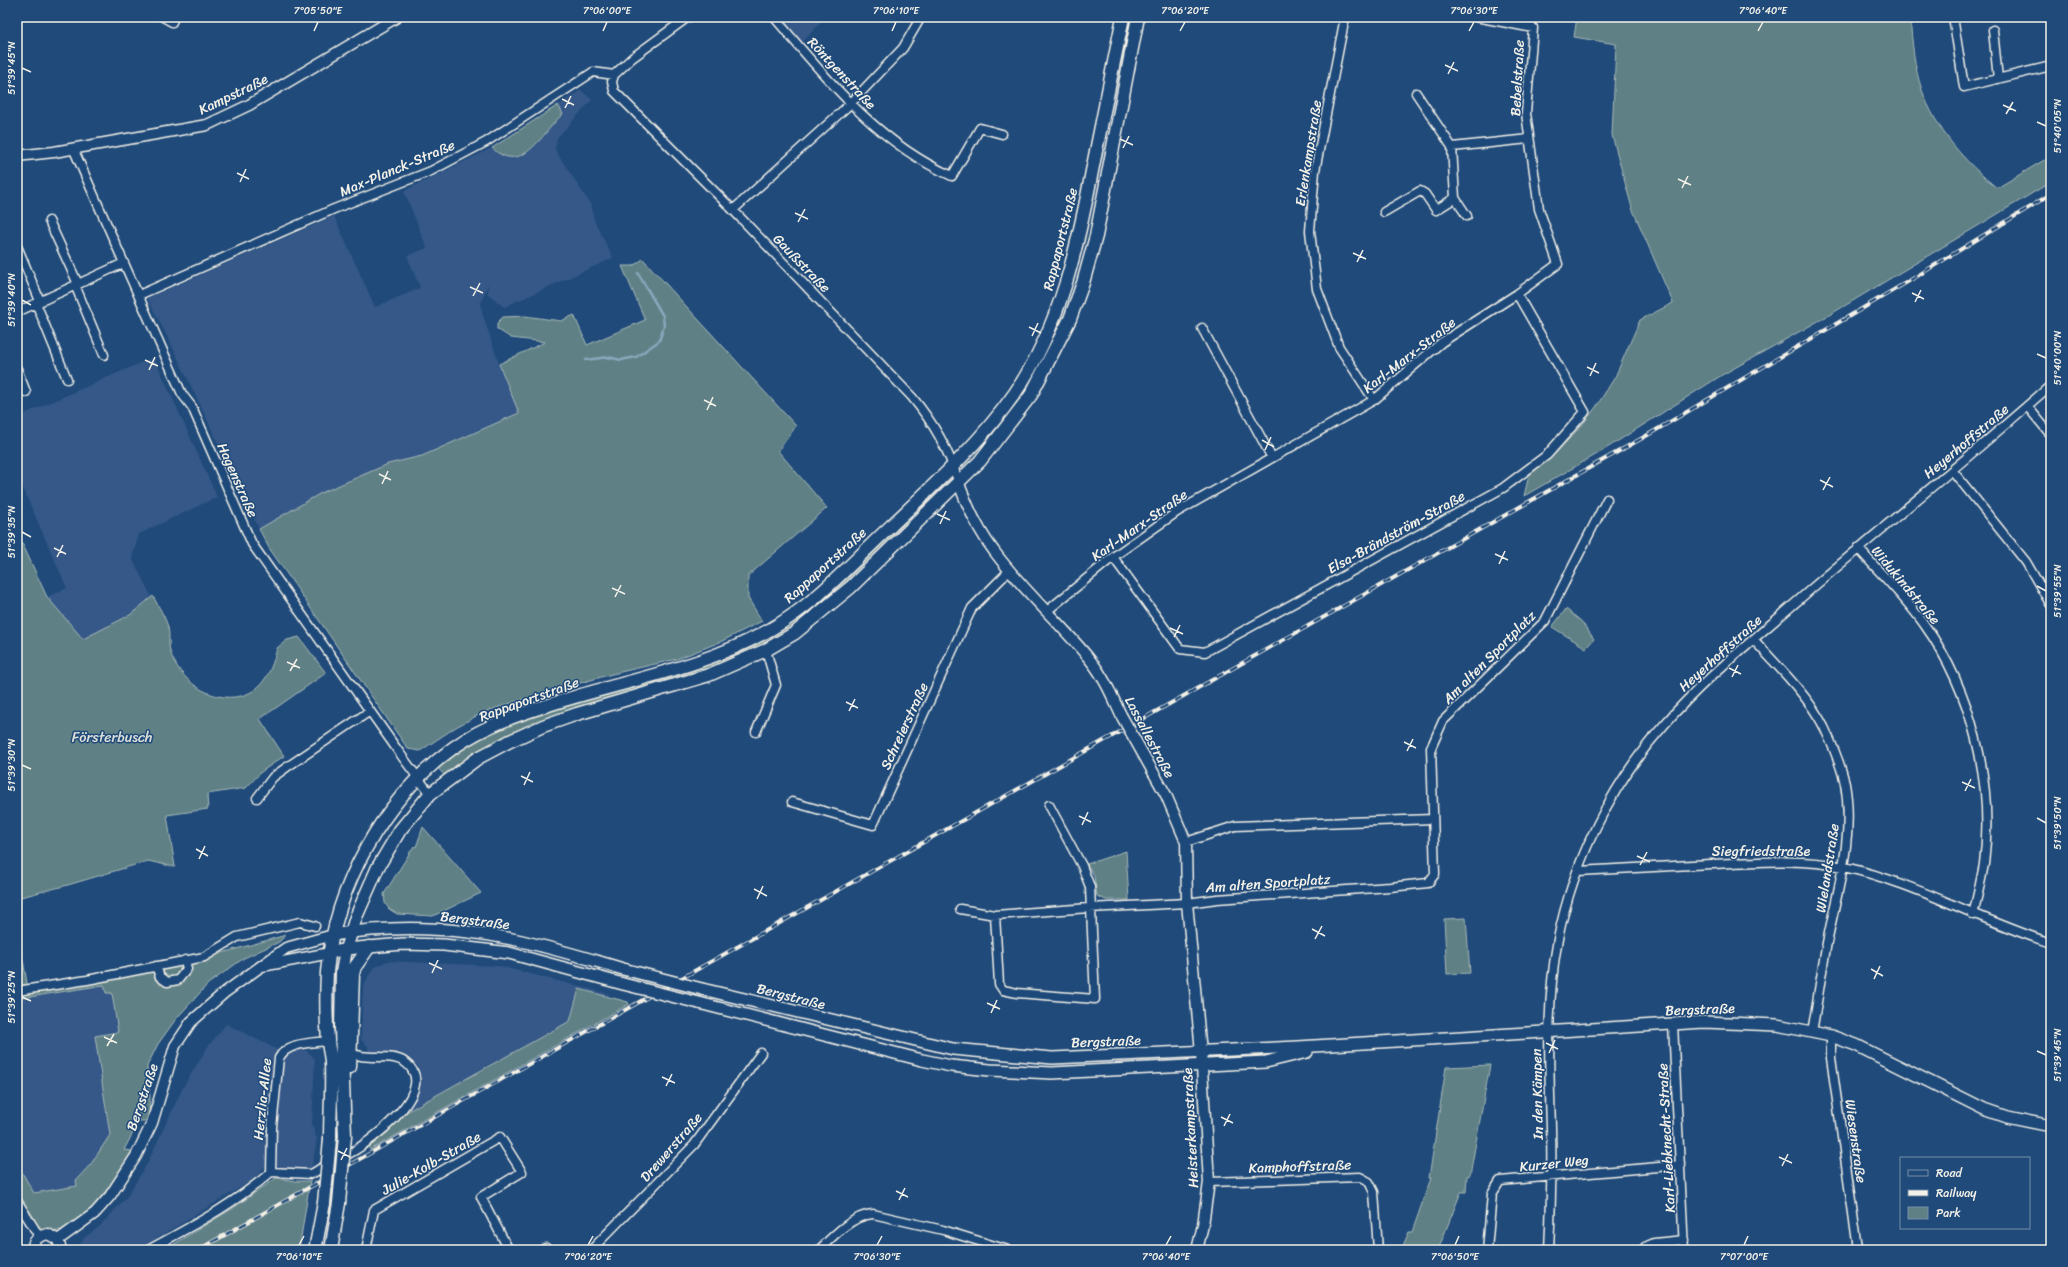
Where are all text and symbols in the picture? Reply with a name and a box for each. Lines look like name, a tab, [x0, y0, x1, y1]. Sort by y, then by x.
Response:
text: 7°05'50"E	[294, 2, 344, 20]
text: 7°06'00"E	[583, 2, 632, 20]
text: 7°06'10"E	[873, 2, 920, 20]
text: 7°06'20"E	[1161, 2, 1210, 20]
text: 7°06'30"E	[1450, 2, 1499, 20]
text: 7°06'40"E	[1739, 2, 1788, 20]
street label: Röntgenstraße	[801, 31, 882, 116]
street label: Bebelstraße	[1503, 39, 1532, 117]
text: 51°39'45"N	[3, 41, 21, 95]
street label: Kampstraße	[194, 67, 273, 122]
street label: Erlenkampstraße	[1288, 98, 1329, 208]
text: 51°40'05"N	[2049, 99, 2067, 153]
street label: Max-Planck-Straße	[335, 133, 459, 204]
street label: Rappaportstraße	[1036, 185, 1085, 293]
street label: Gaußstraße	[767, 228, 837, 299]
text: 51°39'40"N	[3, 273, 21, 327]
street label: Karl-Marx-Straße	[1357, 311, 1462, 400]
text: 51°40'00"N	[2049, 331, 2067, 385]
street label: Heyerhoffstraße	[1918, 398, 2015, 485]
street label: Hagenstraße	[210, 438, 265, 522]
street label: Karl-Marx-Straße	[1086, 483, 1193, 568]
street label: Elsa-Brändström-Straße	[1323, 484, 1470, 581]
text: 51°39'35"N	[3, 506, 21, 558]
street label: Rappaportstraße	[778, 521, 873, 610]
street label: Widukindstraße	[1865, 540, 1947, 631]
text: 51°39'55"N	[2049, 564, 2067, 618]
street label: Am alten Sportplatz	[1436, 604, 1543, 711]
street label: Heyerhoffstraße	[1673, 609, 1768, 698]
street label: Rappaportstraße	[476, 670, 583, 729]
street label: Schreierstraße	[873, 678, 936, 774]
street label: Lassallestraße	[1117, 692, 1182, 783]
park label: Försterbusch	[72, 725, 152, 750]
text: 51°39'30"N	[3, 738, 21, 791]
text: 51°39'50"N	[2049, 796, 2067, 850]
street label: Wielandstraße	[1808, 822, 1847, 914]
street label: Siegfriedstraße	[1712, 839, 1810, 864]
street label: Am alten Sportplatz	[1204, 867, 1331, 900]
street label: Bergstraße	[439, 904, 511, 937]
text: 51°39'25"N	[3, 970, 21, 1024]
street label: Bergstraße	[754, 976, 828, 1017]
street label: Bergstraße	[1665, 996, 1736, 1023]
street label: Bergstraße	[1071, 1028, 1142, 1055]
text: 51°39'45"N	[2049, 1028, 2067, 1082]
street label: In den Kämpen	[1524, 1048, 1551, 1141]
street label: Herzlia-Allee	[246, 1057, 279, 1141]
street label: Bergstraße	[119, 1060, 166, 1134]
street label: Karl-Liebknecht-Straße	[1650, 1063, 1683, 1213]
street label: Heisterkampstraße	[1175, 1067, 1206, 1189]
street label: Wiesenstraße	[1837, 1098, 1874, 1184]
street label: Drewerstraße	[634, 1107, 709, 1188]
street label: Julie-Kolb-Straße	[376, 1125, 486, 1203]
street label: Kurzer Weg	[1518, 1147, 1590, 1180]
street label: Kamphoffstraße	[1248, 1152, 1352, 1181]
legend	[1900, 1157, 2030, 1229]
text: Road	[1936, 1162, 1963, 1184]
text: Railway	[1936, 1182, 1977, 1204]
text: Park	[1936, 1202, 1961, 1224]
text: 7°06'10"E	[276, 1248, 323, 1266]
text: 7°06'20"E	[564, 1248, 613, 1266]
text: 7°06'30"E	[853, 1248, 902, 1266]
text: 7°06'40"E	[1142, 1248, 1191, 1266]
text: 7°06'50"E	[1431, 1248, 1480, 1266]
text: 7°07'00"E	[1720, 1248, 1769, 1266]

